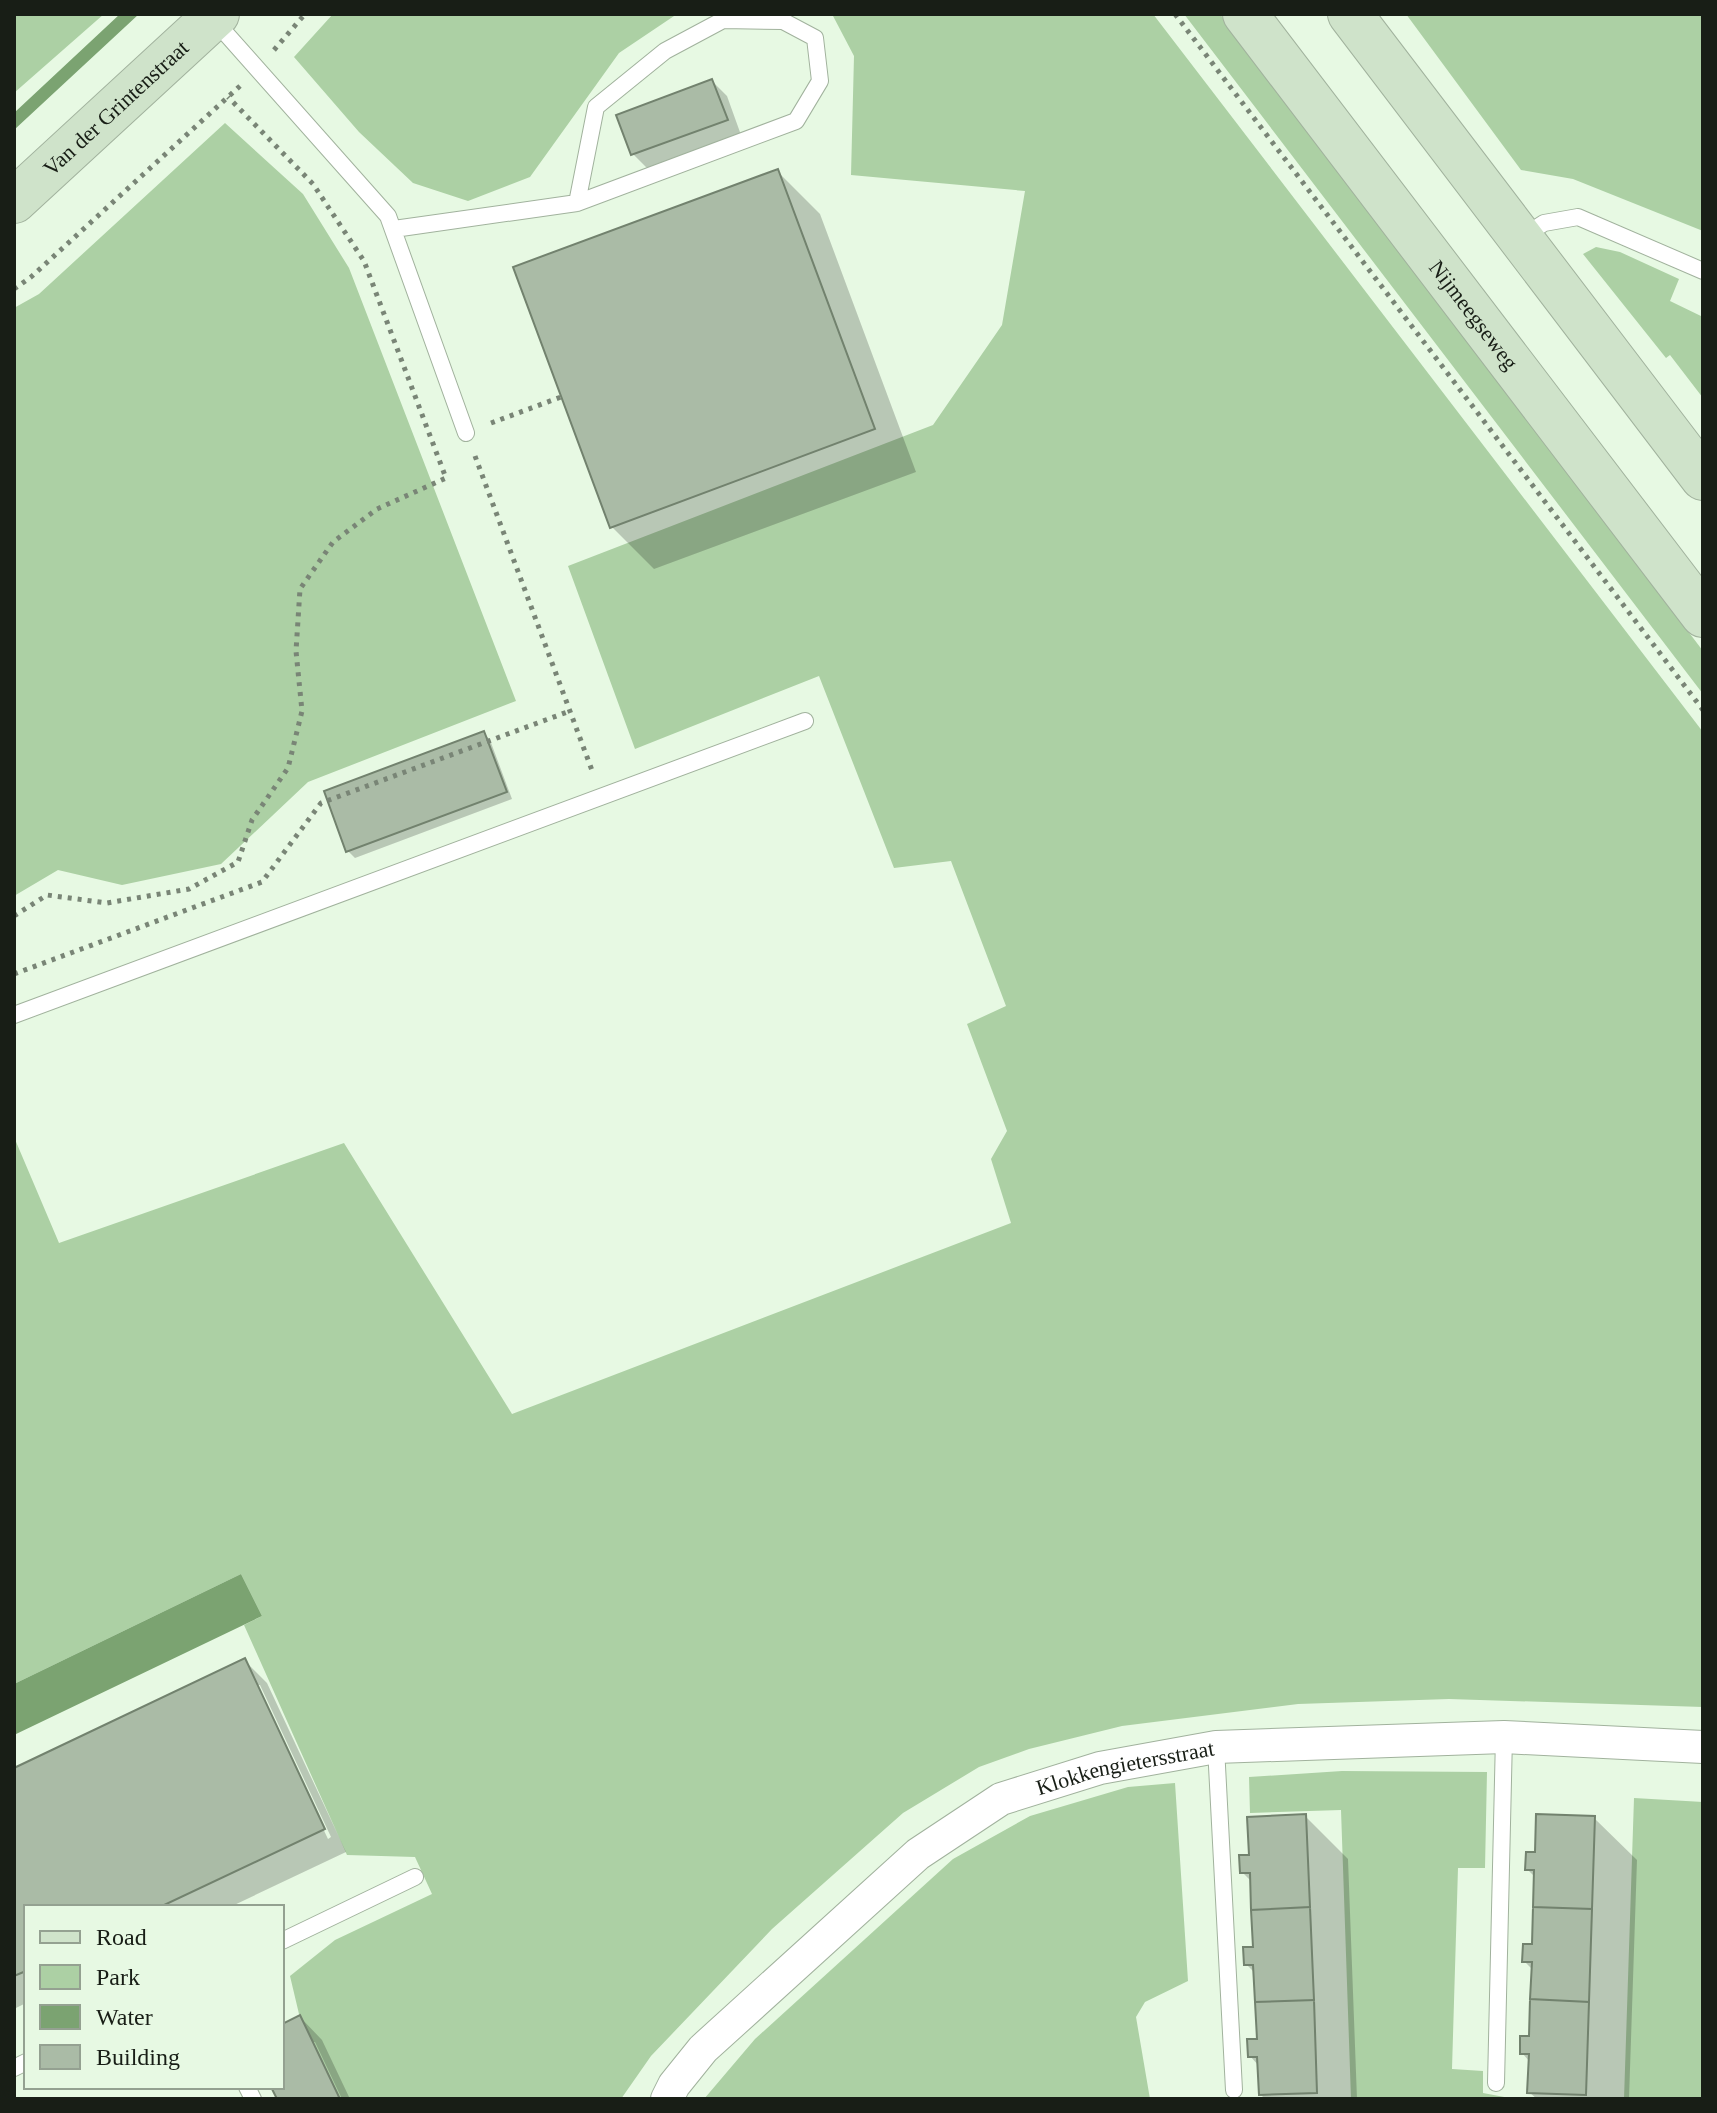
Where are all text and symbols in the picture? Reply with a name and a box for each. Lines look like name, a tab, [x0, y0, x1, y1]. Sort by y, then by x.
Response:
street label: Van der Grintenstraat	[38, 35, 194, 181]
street label: Nijmeegseweg	[1424, 255, 1523, 375]
street label: Klokkengietersstraat	[1033, 1736, 1216, 1800]
legend	[24, 1905, 284, 2089]
text: Road	[96, 1924, 147, 1950]
text: Park	[96, 1964, 140, 1990]
text: Water	[96, 2004, 153, 2030]
text: Building	[96, 2044, 180, 2070]

